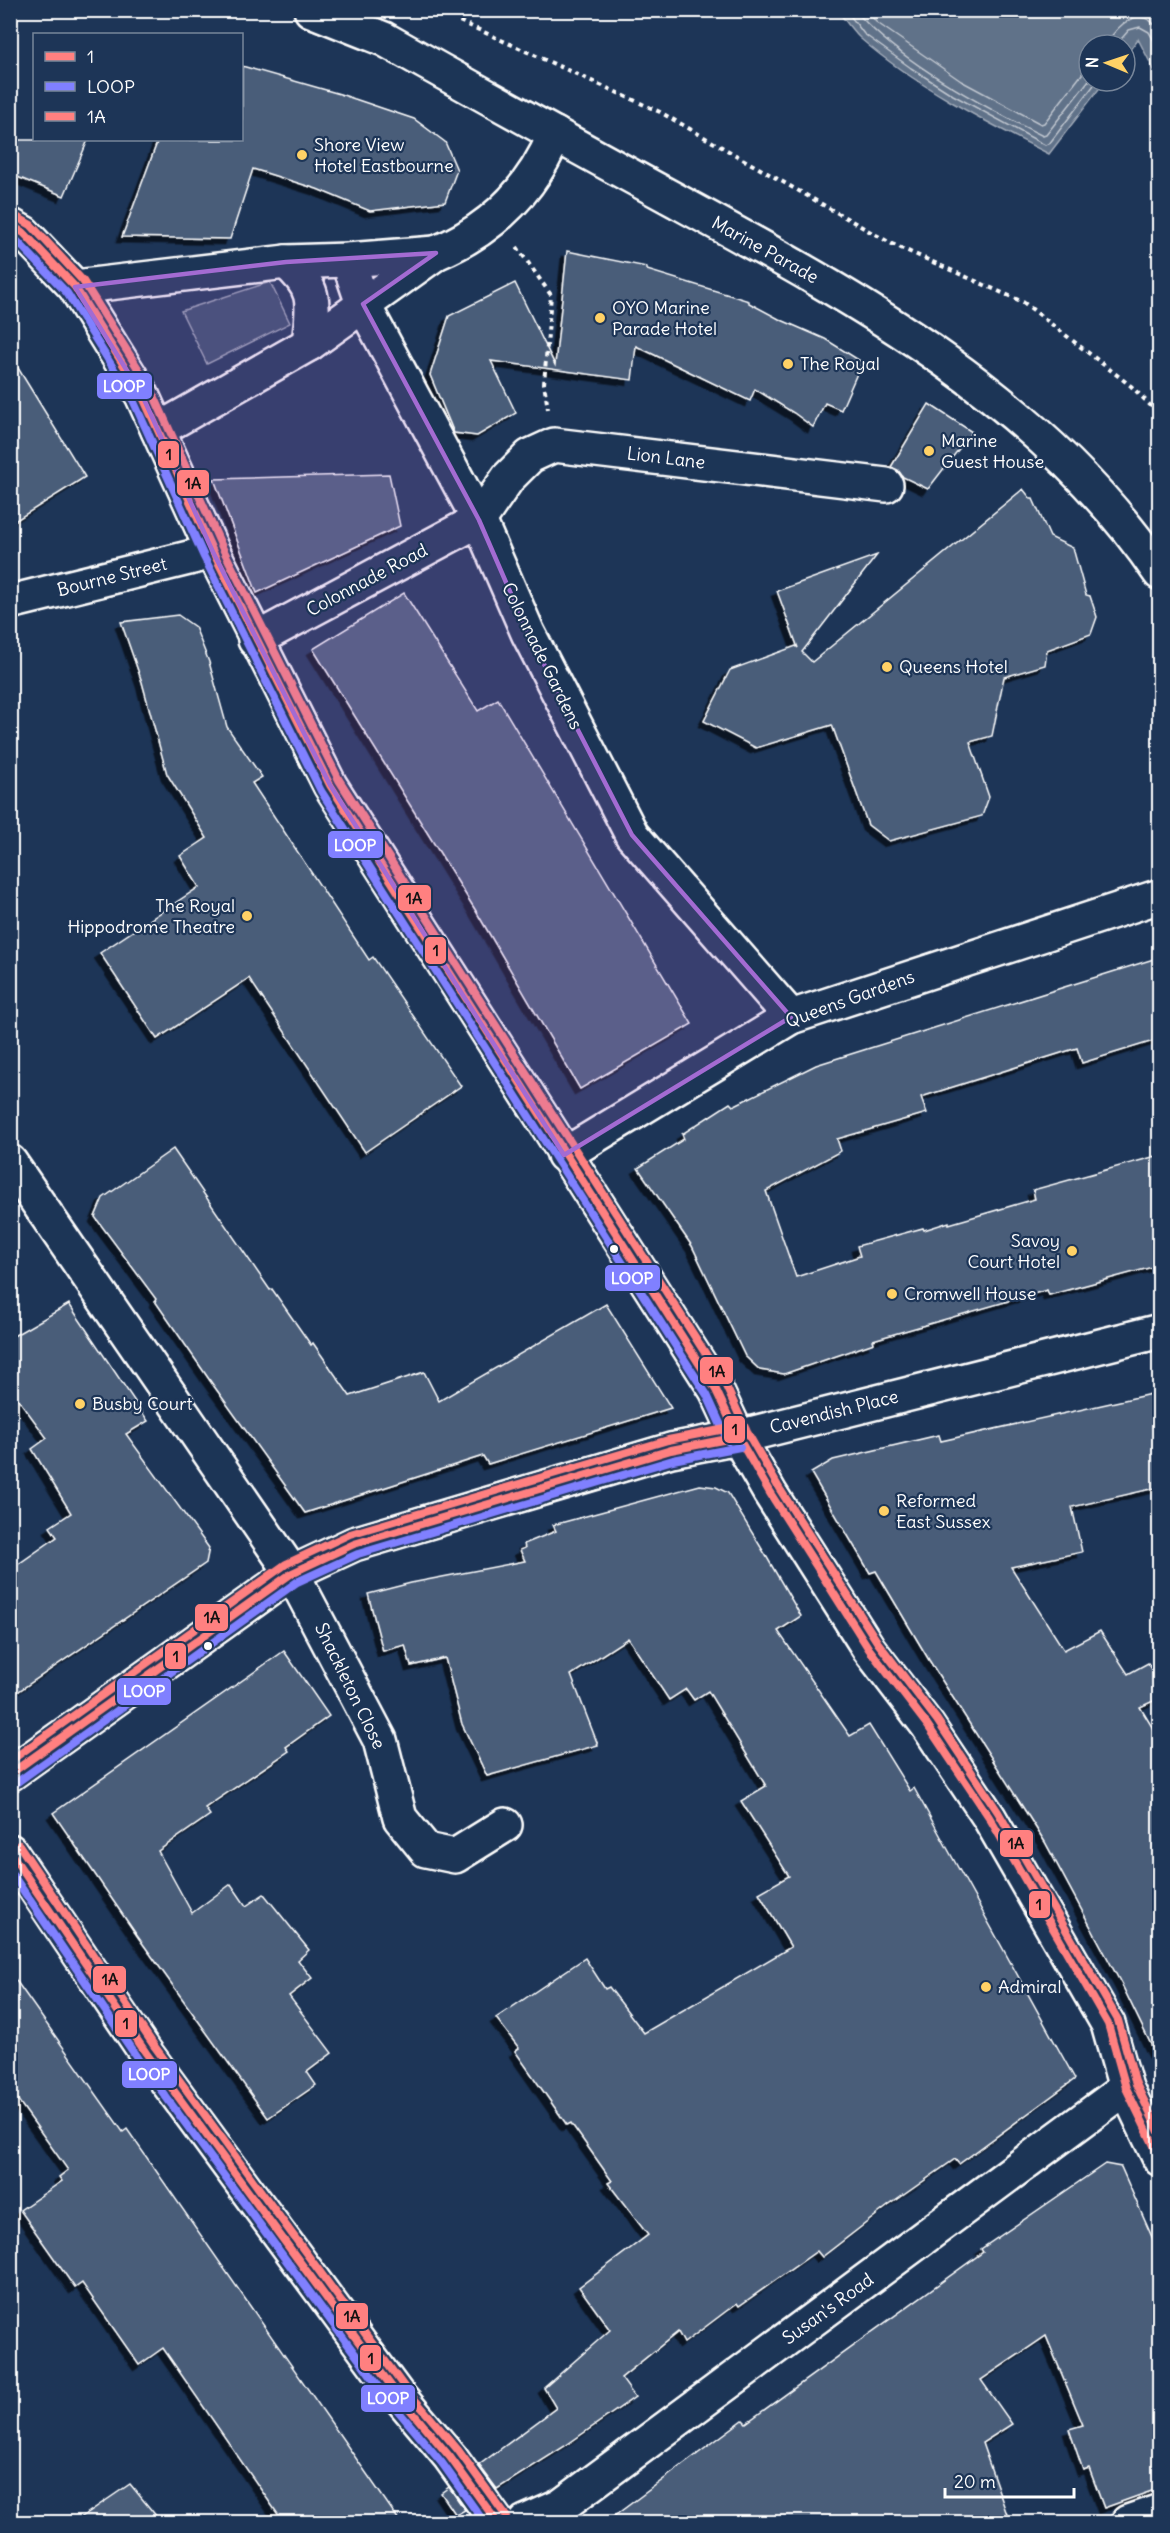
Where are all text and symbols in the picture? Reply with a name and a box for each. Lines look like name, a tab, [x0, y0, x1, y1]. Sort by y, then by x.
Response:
legend	[33, 33, 243, 141]
north arrow	[1077, 33, 1137, 93]
text: 1	[87, 45, 94, 68]
text: N	[1082, 57, 1102, 68]
text: LOOP	[87, 75, 135, 98]
text: 1A	[87, 105, 106, 128]
place label: Shore View Hotel Eastbourne	[314, 133, 454, 177]
marker: Shore View Hotel Eastbourne	[295, 148, 309, 162]
street label: Marine Parade	[708, 211, 823, 288]
place label: OYO Marine Parade Hotel	[612, 296, 717, 340]
marker: OYO Marine Parade Hotel	[593, 311, 607, 325]
place label: The Royal	[800, 352, 880, 375]
marker: The Royal	[781, 357, 795, 371]
line badge: LOOP	[96, 372, 153, 400]
text: LOOP	[103, 376, 146, 396]
place label: Marine Guest House	[941, 429, 1044, 473]
line badge: 1	[157, 440, 180, 469]
street label: Lion Lane	[626, 441, 707, 474]
text: 1	[166, 444, 172, 464]
marker: Marine Guest House	[922, 444, 936, 458]
line badge: 1A	[176, 469, 210, 497]
text: 1A	[185, 473, 201, 493]
street label: Colonnade Road	[302, 538, 432, 621]
street label: Bourne Street	[55, 552, 169, 601]
street label: Colonnade Gardens	[497, 579, 588, 733]
place label: Queens Hotel	[899, 655, 1008, 678]
marker: Queens Hotel	[880, 660, 894, 674]
line badge: LOOP	[327, 830, 384, 859]
text: LOOP	[334, 835, 377, 855]
line badge: 1A	[397, 884, 432, 912]
text: 1A	[406, 888, 422, 908]
place label: The Royal Hippodrome Theatre	[67, 894, 235, 938]
marker: The Royal Hippodrome Theatre	[240, 909, 254, 923]
line badge: 1	[424, 936, 447, 965]
text: 1	[433, 940, 439, 960]
street label: Queens Gardens	[782, 965, 917, 1033]
place label: Savoy Court Hotel	[967, 1229, 1060, 1273]
unlabelled marker	[608, 1243, 620, 1255]
marker: Savoy Court Hotel	[1065, 1244, 1079, 1258]
line badge: LOOP	[604, 1264, 661, 1292]
text: LOOP	[611, 1268, 654, 1288]
place label: Cromwell House	[904, 1282, 1036, 1305]
marker: Cromwell House	[885, 1287, 899, 1301]
line badge: 1A	[699, 1356, 734, 1385]
text: 1A	[709, 1361, 725, 1381]
street label: Cavendish Place	[767, 1384, 901, 1439]
place label: Busby Court	[92, 1392, 193, 1415]
marker: Busby Court	[73, 1397, 87, 1411]
line badge: 1	[723, 1415, 746, 1444]
text: 1	[732, 1419, 738, 1439]
place label: Reformed East Sussex	[896, 1489, 991, 1533]
marker: Reformed East Sussex	[877, 1504, 891, 1518]
line badge: 1A	[194, 1603, 229, 1632]
text: 1A	[204, 1607, 220, 1627]
street label: Shackleton Close	[310, 1619, 391, 1753]
unlabelled marker	[202, 1640, 214, 1652]
line badge: 1	[164, 1642, 187, 1670]
text: 1	[173, 1646, 179, 1666]
line badge: LOOP	[116, 1677, 172, 1706]
text: LOOP	[123, 1681, 166, 1701]
line badge: 1A	[999, 1829, 1034, 1858]
text: 1A	[1008, 1833, 1024, 1853]
line badge: 1	[1028, 1890, 1051, 1919]
text: 1	[1036, 1894, 1042, 1914]
line badge: 1A	[92, 1965, 127, 1994]
text: 1A	[102, 1969, 118, 1989]
place label: Admiral	[998, 1975, 1061, 1998]
marker: Admiral	[979, 1980, 993, 1994]
line badge: 1	[114, 2009, 138, 2038]
text: 1	[123, 2013, 129, 2033]
line badge: LOOP	[121, 2060, 178, 2089]
text: LOOP	[128, 2064, 171, 2084]
street label: Susan's Road	[778, 2268, 878, 2349]
line badge: 1A	[335, 2302, 369, 2330]
text: 1A	[344, 2306, 360, 2326]
line badge: 1	[359, 2344, 382, 2372]
text: 1	[368, 2348, 374, 2368]
line badge: LOOP	[360, 2384, 416, 2413]
text: LOOP	[367, 2388, 410, 2408]
scale bar	[945, 2461, 1074, 2499]
text: 20 m	[954, 2470, 996, 2493]

